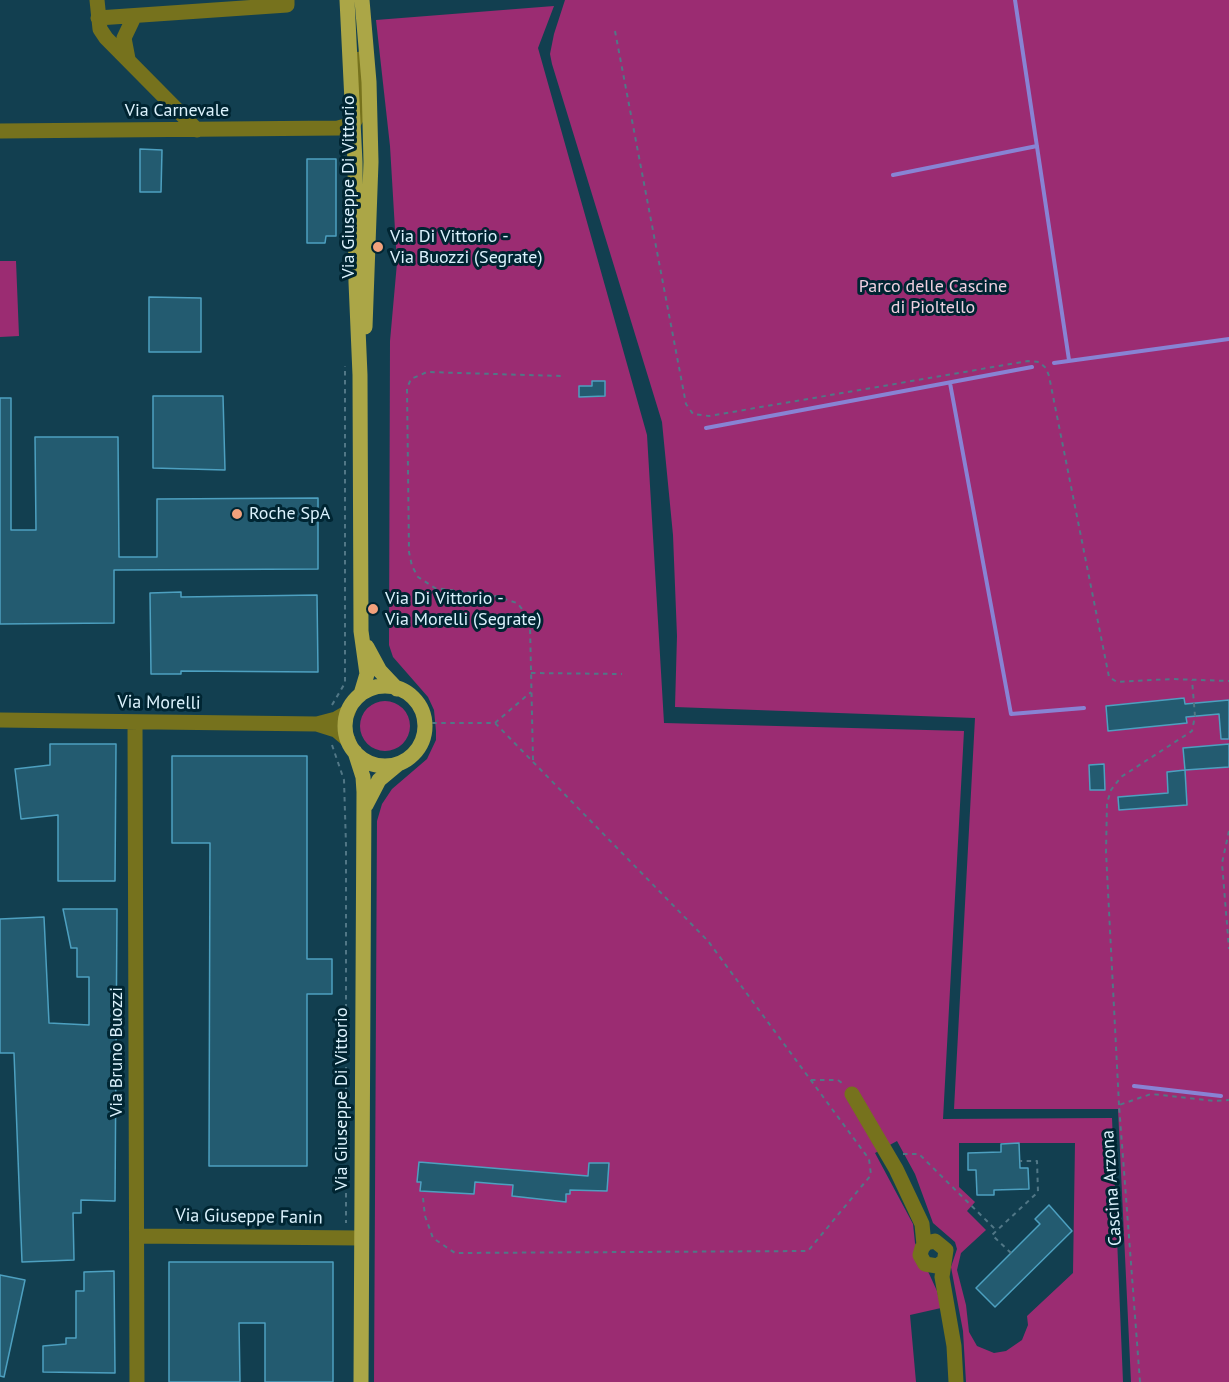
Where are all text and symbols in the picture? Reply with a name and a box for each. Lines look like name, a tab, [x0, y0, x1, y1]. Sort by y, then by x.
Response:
street label: Via Giuseppe Di Vittorio	[338, 95, 360, 279]
street label: Via Carnevale	[125, 100, 229, 122]
place label: Via Di Vittorio - Via Buozzi (Segrate)	[390, 226, 542, 268]
marker: Via Di Vittorio - Via Buozzi (Segrate)	[371, 240, 385, 254]
park label: Parco delle Cascine di Pioltello	[859, 276, 1007, 318]
place label: Roche SpA	[249, 503, 330, 525]
marker: Roche SpA	[230, 507, 244, 521]
place label: Via Di Vittorio - Via Morelli (Segrate)	[385, 588, 541, 630]
marker: Via Di Vittorio - Via Morelli (Segrate)	[366, 602, 380, 616]
street label: Via Morelli	[117, 691, 201, 715]
street label: Via Bruno Buozzi	[106, 987, 128, 1117]
street label: Via Giuseppe Di Vittorio	[331, 1007, 353, 1191]
street label: Cascina Arzona	[1097, 1129, 1127, 1247]
street label: Via Giuseppe Fanin	[175, 1205, 323, 1229]

